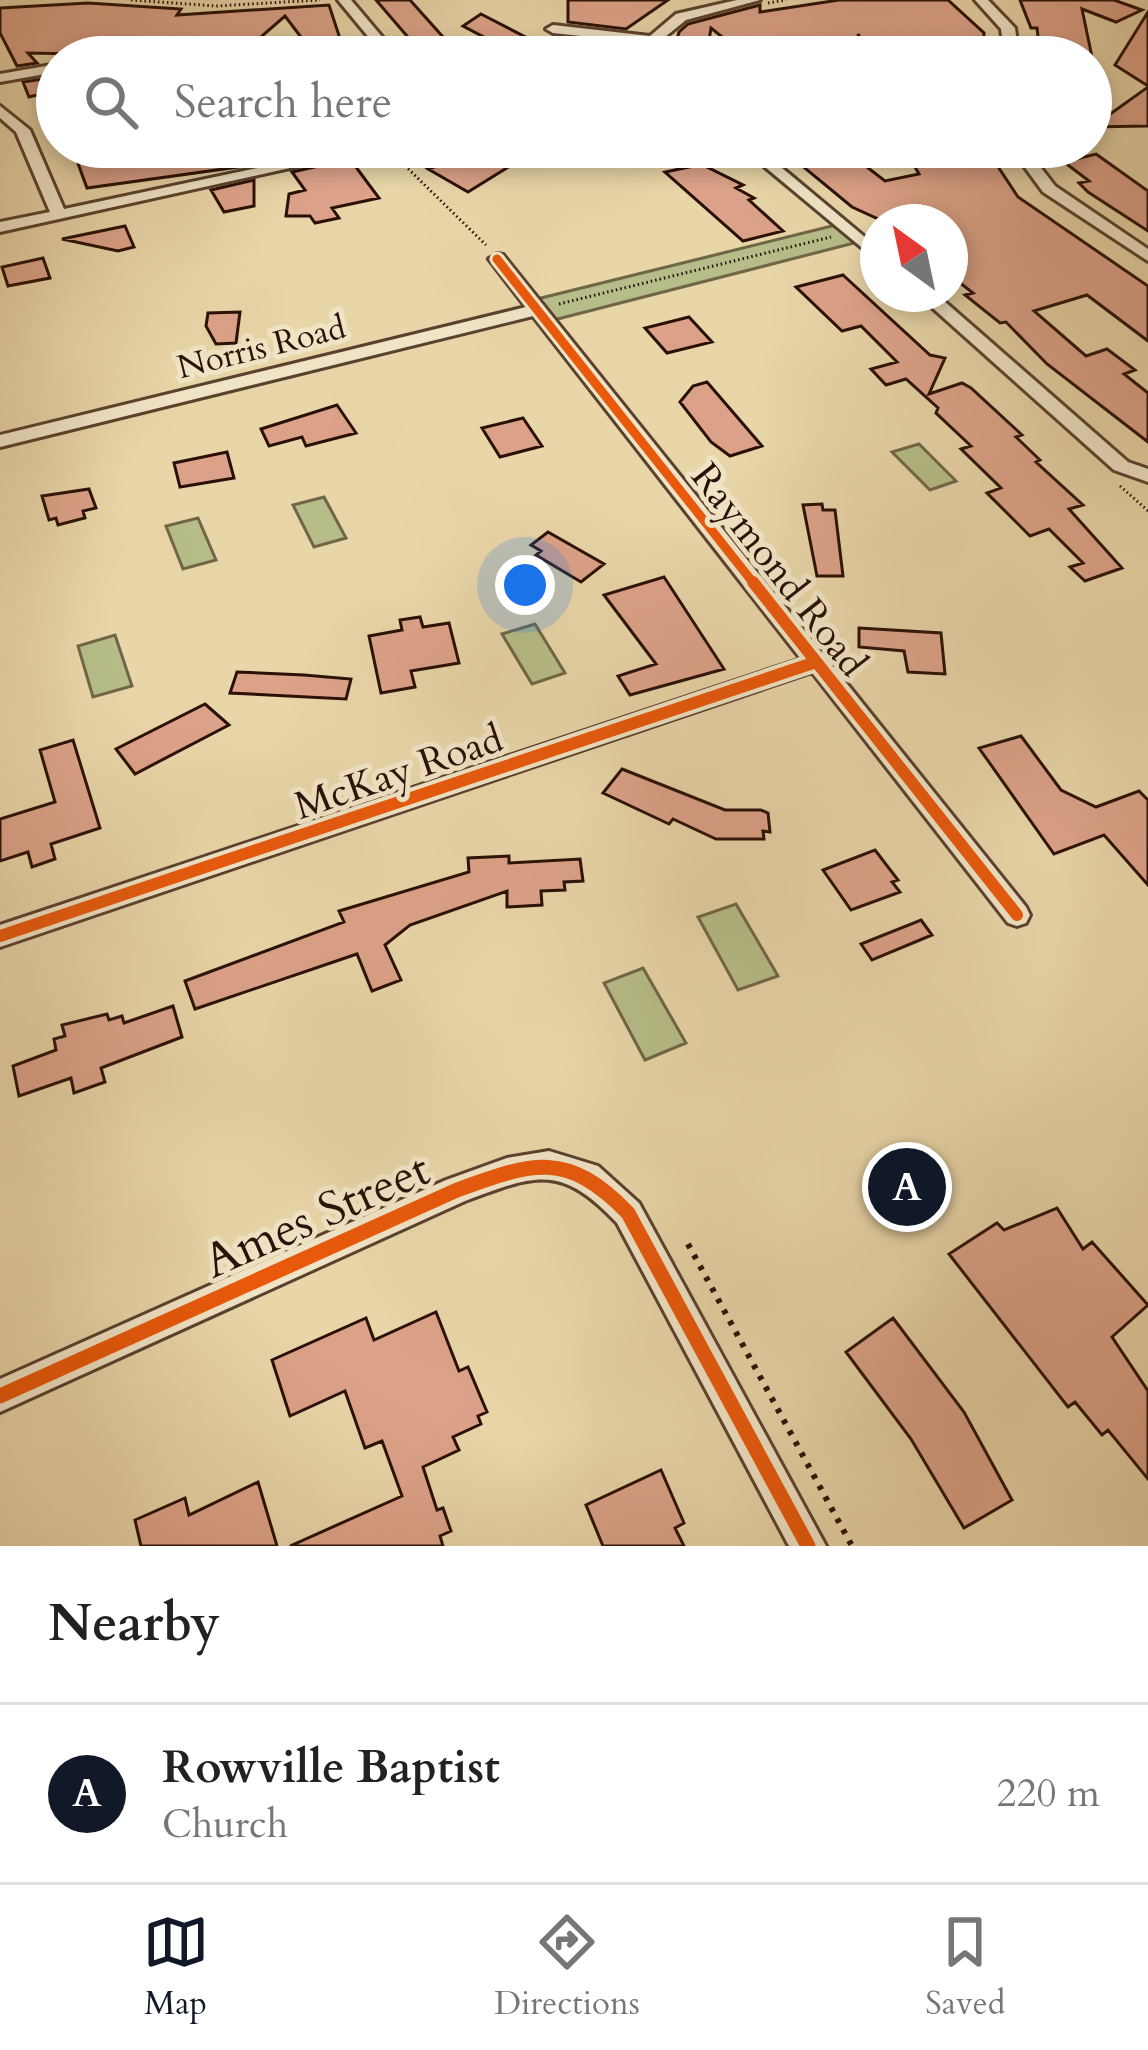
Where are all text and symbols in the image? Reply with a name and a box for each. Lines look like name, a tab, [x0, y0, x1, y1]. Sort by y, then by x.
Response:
search box	[36, 36, 1112, 168]
icon: search	[78, 69, 144, 135]
text: Search here	[174, 72, 392, 133]
north arrow	[860, 204, 968, 312]
street label: Norris Road	[173, 305, 351, 390]
street label: Raymond Road	[679, 452, 879, 688]
your location	[495, 555, 555, 615]
street label: McKay Road	[287, 712, 510, 833]
street label: Ames Street	[193, 1137, 440, 1294]
pin: A	[868, 1142, 946, 1232]
text: Nearby	[48, 1589, 220, 1659]
text: Rowville Baptist	[162, 1737, 500, 1798]
text: A	[72, 1767, 102, 1820]
text: 220 m	[997, 1767, 1100, 1820]
text: Church	[162, 1798, 288, 1851]
tab: Map	[143, 1909, 209, 2026]
tab: Directions	[494, 1909, 640, 2026]
tab: Saved	[925, 1909, 1005, 2026]

